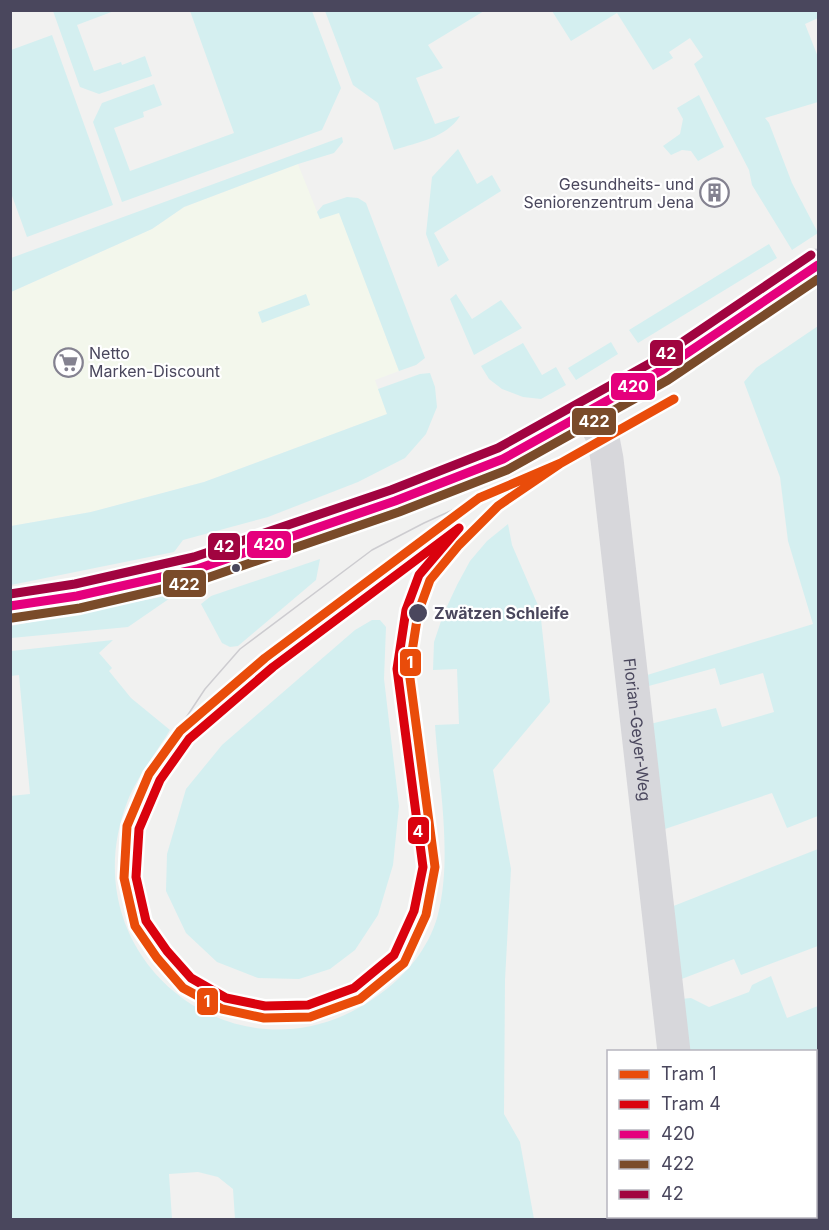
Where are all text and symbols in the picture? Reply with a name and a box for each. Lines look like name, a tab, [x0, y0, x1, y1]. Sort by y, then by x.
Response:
place label: Gesundheits- und Seniorenzentrum Jena	[523, 174, 694, 212]
building icon: Gesundheits- und Seniorenzentrum Jena	[699, 177, 731, 209]
line badge: 42	[649, 339, 684, 367]
place label: Netto Marken-Discount	[89, 343, 220, 381]
text: 42	[656, 343, 676, 363]
supermarket icon: Netto Marken-Discount	[52, 346, 84, 378]
line badge: 420	[610, 372, 656, 401]
text: 420	[617, 376, 649, 396]
line badge: 422	[571, 407, 617, 436]
text: 422	[579, 411, 609, 431]
line badge: 420	[246, 530, 292, 559]
line badge: 42	[207, 532, 241, 561]
text: 420	[253, 534, 285, 554]
text: 42	[214, 536, 234, 556]
unlabelled marker	[230, 562, 242, 574]
line badge: 422	[162, 569, 207, 598]
text: 422	[169, 574, 199, 594]
marker: Zwätzen Schleife	[407, 602, 429, 624]
place label: Zwätzen Schleife	[434, 603, 569, 623]
line badge: 1	[399, 648, 422, 677]
text: 1	[407, 652, 413, 672]
street label: Florian-Geyer-Weg	[620, 657, 656, 802]
line badge: 4	[407, 816, 430, 845]
text: 4	[413, 821, 424, 841]
line badge: 1	[196, 987, 219, 1016]
text: 1	[204, 991, 210, 1011]
legend	[607, 1050, 817, 1218]
text: Tram 1	[661, 1063, 717, 1084]
text: Tram 4	[661, 1093, 721, 1114]
text: 420	[661, 1123, 695, 1144]
text: 422	[661, 1153, 695, 1174]
text: 42	[661, 1183, 684, 1204]

